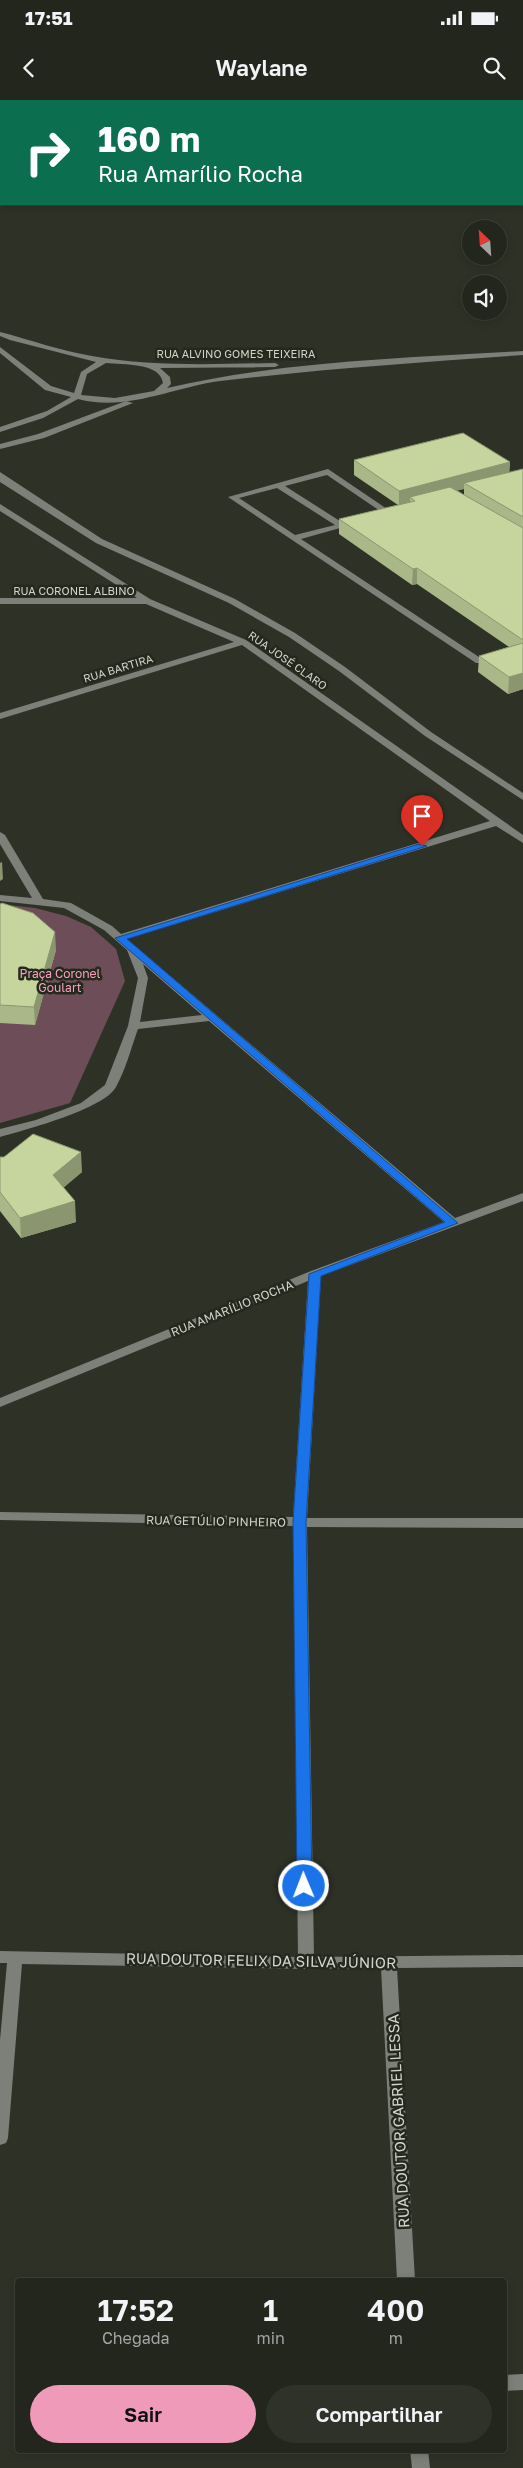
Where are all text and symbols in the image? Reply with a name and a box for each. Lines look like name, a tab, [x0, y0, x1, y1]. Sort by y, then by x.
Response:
text: 17:51	[25, 6, 73, 29]
icon: back	[15, 54, 43, 82]
text: Waylane	[216, 54, 307, 81]
icon: search	[480, 54, 508, 82]
text: 160 m	[98, 118, 200, 160]
icon: right	[15, 120, 80, 185]
text: Rua Amarílio Rocha	[98, 160, 303, 187]
north arrow	[462, 220, 508, 265]
map controls	[462, 220, 507, 320]
button: sound	[462, 275, 507, 320]
street label: RUA ALVINO GOMES TEIXEIRA	[157, 347, 316, 360]
street label: RUA CORONEL ALBINO	[13, 584, 135, 597]
street label: RUA JOSÉ CLARO	[246, 628, 330, 692]
street label: RUA BARTIRA	[82, 651, 155, 685]
pin	[401, 795, 443, 846]
icon: arrive	[408, 802, 436, 830]
park label: Praça Coronel Goulart	[20, 966, 101, 995]
street label: RUA AMARÍLIO ROCHA	[169, 1277, 295, 1339]
street label: RUA GETÚLIO PINHEIRO	[146, 1512, 286, 1530]
position arrow	[277, 1859, 329, 1911]
street label: RUA DOUTOR FELIX DA SILVA JÚNIOR	[126, 1949, 396, 1971]
street label: RUA DOUTOR GABRIEL LESSA	[383, 2013, 413, 2229]
text: 17:52	[97, 2292, 174, 2328]
text: 1	[263, 2292, 278, 2328]
text: 400	[367, 2292, 425, 2328]
text: Chegada	[102, 2328, 170, 2348]
text: min	[257, 2328, 285, 2348]
text: m	[389, 2328, 403, 2348]
button: Sair	[30, 2385, 256, 2443]
button: Compartilhar	[266, 2385, 492, 2443]

